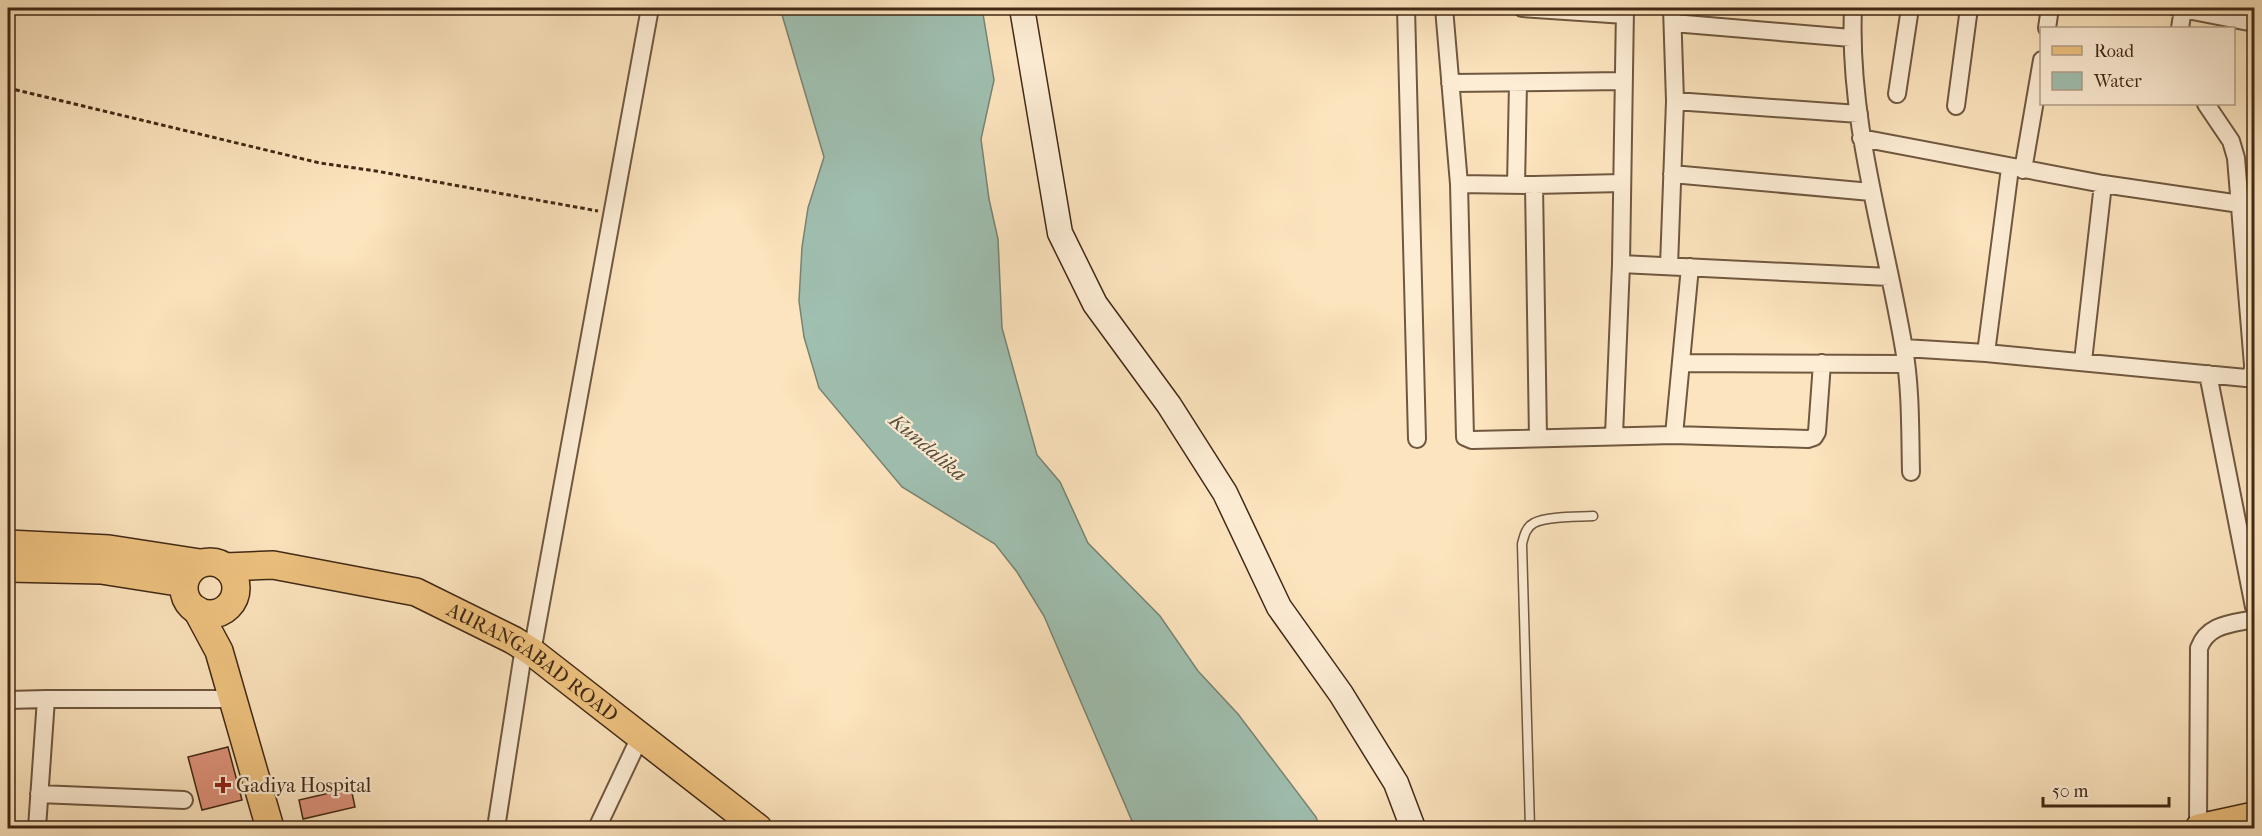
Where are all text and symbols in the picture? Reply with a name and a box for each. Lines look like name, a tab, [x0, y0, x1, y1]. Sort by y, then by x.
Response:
legend	[2040, 27, 2235, 105]
text: Road	[2094, 41, 2134, 62]
text: Water	[2093, 71, 2142, 92]
water label: Kundalika	[883, 407, 971, 486]
street label: AURANGABAD ROAD	[442, 598, 623, 727]
scale bar	[2043, 770, 2169, 808]
place label: Gadiya Hospital	[236, 774, 372, 797]
marker: Gadiya Hospital	[214, 776, 232, 794]
text: 50 m	[2052, 781, 2089, 802]

